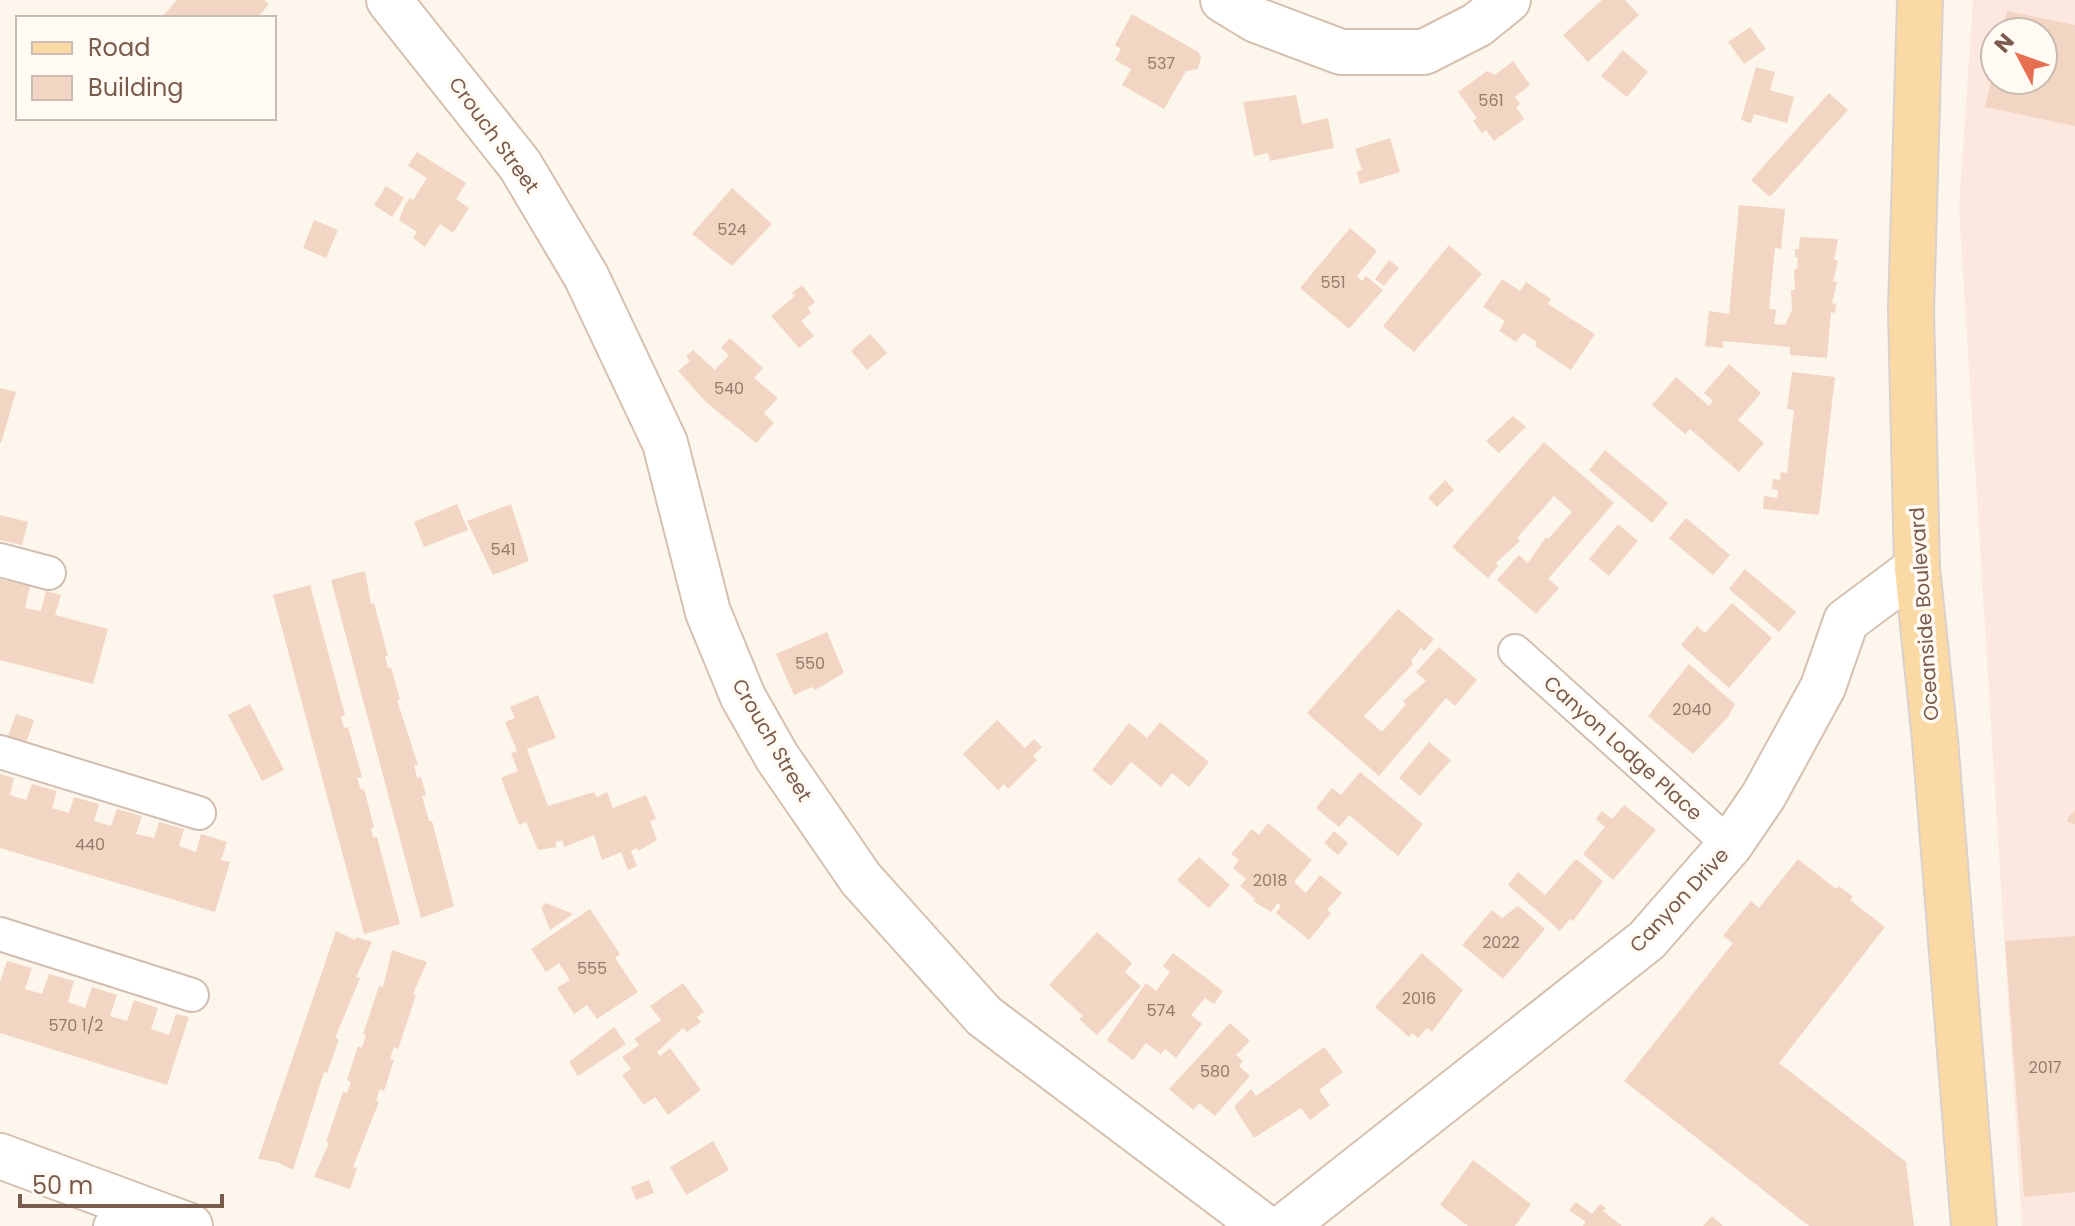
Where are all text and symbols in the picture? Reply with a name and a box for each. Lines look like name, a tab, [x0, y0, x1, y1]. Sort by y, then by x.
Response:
legend	[16, 16, 276, 120]
north arrow	[1979, 16, 2059, 96]
text: N	[1987, 27, 2021, 60]
text: Road	[88, 31, 150, 64]
house number: 537	[1147, 52, 1175, 75]
text: Building	[88, 71, 184, 104]
street label: Crouch Street	[442, 71, 546, 199]
house number: 561	[1478, 89, 1504, 112]
house number: 524	[717, 218, 747, 241]
house number: 551	[1320, 271, 1346, 294]
house number: 540	[714, 377, 744, 400]
street label: Oceanside Boulevard	[1903, 506, 1945, 722]
house number: 541	[490, 538, 516, 561]
house number: 550	[795, 652, 825, 675]
street label: Canyon Lodge Place	[1538, 669, 1708, 827]
street label: Crouch Street	[726, 674, 818, 806]
house number: 2040	[1672, 698, 1712, 721]
house number: 440	[75, 833, 105, 856]
street label: Canyon Drive	[1623, 841, 1735, 959]
house number: 2018	[1253, 869, 1287, 892]
house number: 2022	[1482, 931, 1520, 954]
house number: 555	[577, 957, 607, 980]
house number: 2016	[1402, 987, 1436, 1010]
house number: 574	[1147, 999, 1175, 1022]
house number: 570 1/2	[48, 1014, 104, 1037]
house number: 2017	[2028, 1056, 2062, 1079]
house number: 580	[1200, 1060, 1230, 1083]
scale bar	[20, 1158, 222, 1208]
text: 50 m	[32, 1169, 93, 1202]

